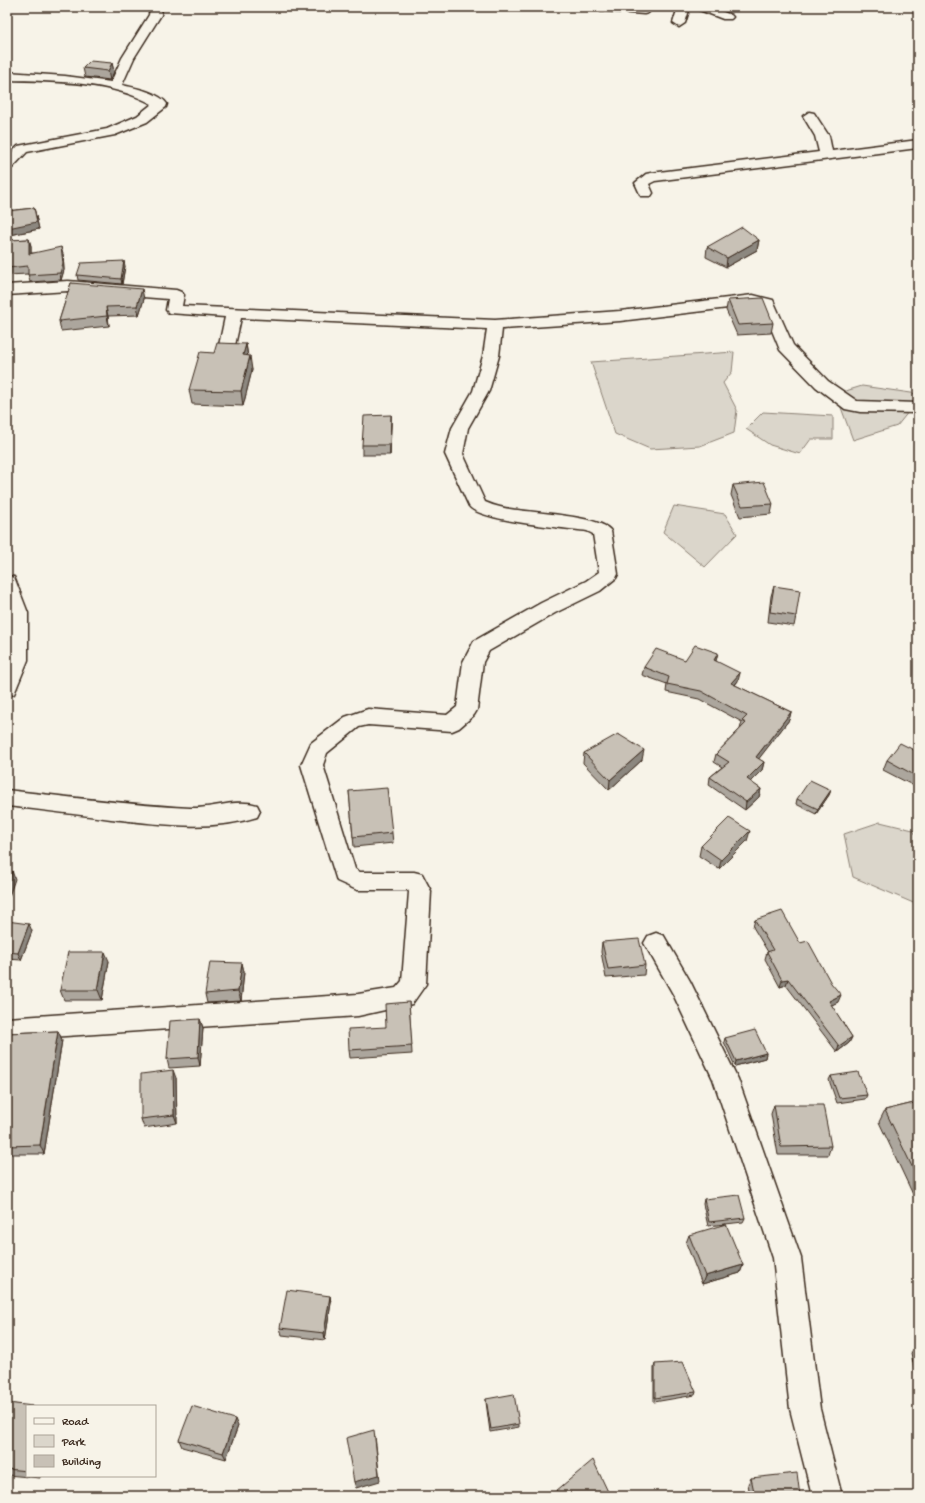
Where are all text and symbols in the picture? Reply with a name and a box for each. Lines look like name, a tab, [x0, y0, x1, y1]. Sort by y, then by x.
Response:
legend	[26, 1405, 156, 1477]
text: Road	[62, 1416, 89, 1430]
text: Park	[61, 1436, 87, 1450]
text: Building	[61, 1456, 101, 1470]

